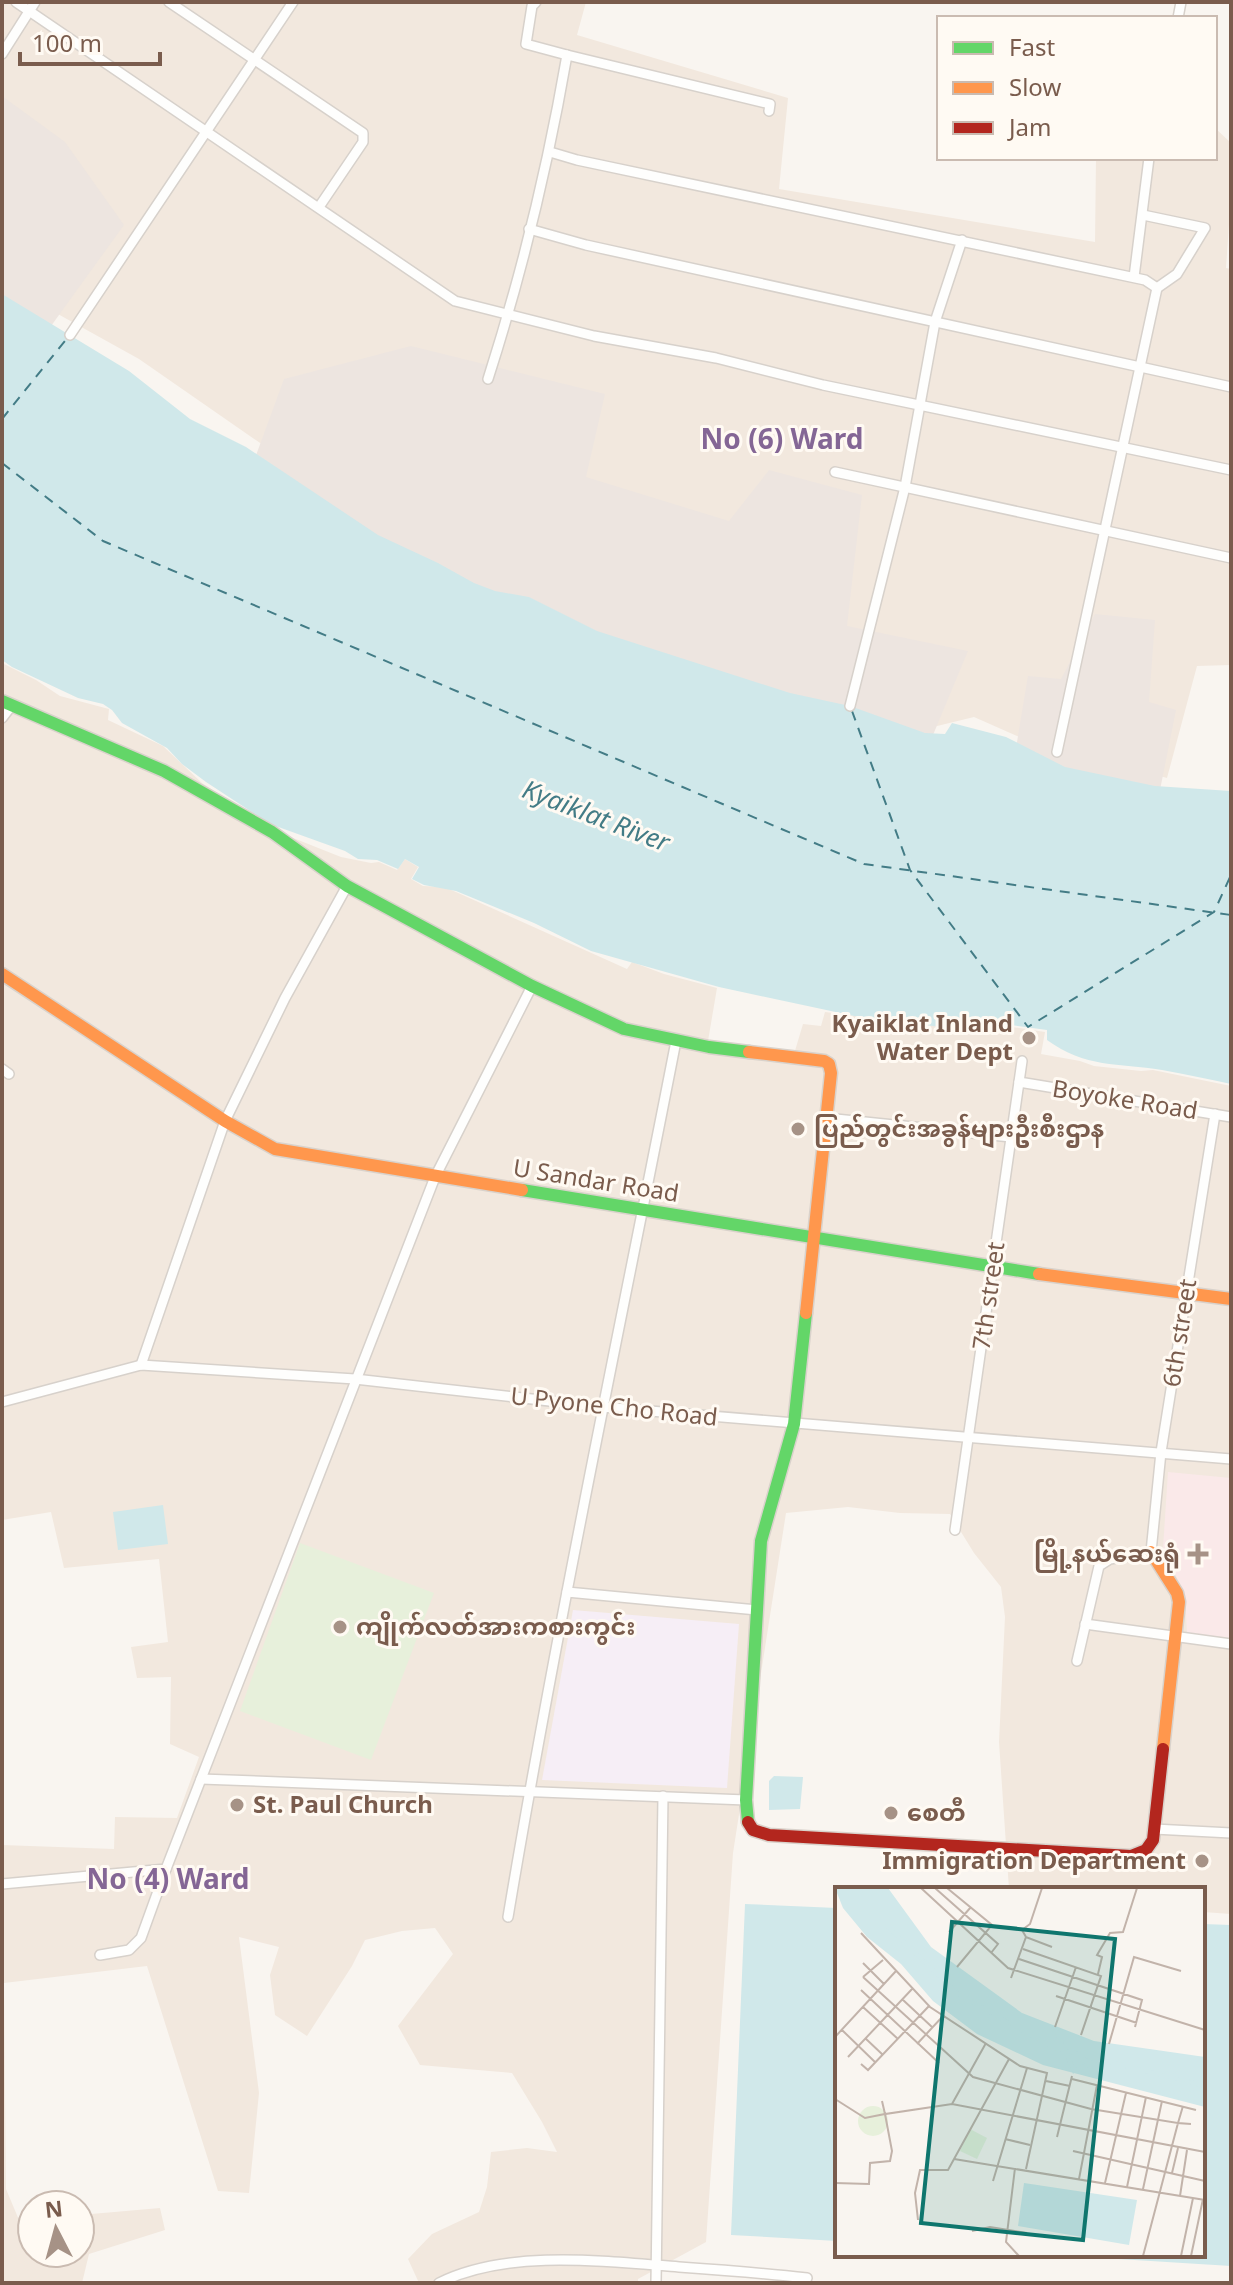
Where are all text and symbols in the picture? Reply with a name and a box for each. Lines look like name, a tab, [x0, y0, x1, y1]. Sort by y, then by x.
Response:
scale bar	[20, 16, 160, 66]
legend	[937, 16, 1217, 160]
text: 100 m	[32, 26, 102, 59]
text: Fast	[1009, 30, 1055, 63]
text: Slow	[1009, 70, 1061, 103]
text: Jam	[1007, 110, 1051, 143]
district label: No (6) Ward	[701, 419, 863, 457]
water label: Kyaiklat River	[518, 770, 677, 860]
place label: Kyaiklat Inland Water Dept	[832, 1006, 1013, 1067]
marker: Kyaiklat Inland Water Dept	[1020, 1029, 1038, 1047]
street label: Boyoke Road	[1050, 1071, 1200, 1126]
place label: ပြည်တွင်းအခွန်များဦးစီးဌာန	[814, 1111, 1104, 1149]
marker: ပြည်တွင်းအခွန်များဦးစီးဌာန	[789, 1120, 807, 1138]
street label: U Sandar Road	[511, 1150, 681, 1209]
street label: 7th street	[964, 1239, 1011, 1352]
street label: 6th street	[1154, 1276, 1203, 1389]
street label: U Pyone Cho Road	[509, 1378, 719, 1433]
place label: မြို့နယ်ဆေးရုံ	[1034, 1536, 1180, 1573]
marker: မြို့နယ်ဆေးရုံ	[1187, 1543, 1209, 1565]
place label: ကျိုက်လတ်အားကစားကွင်း	[356, 1609, 636, 1647]
marker: ကျိုက်လတ်အားကစားကွင်း	[331, 1618, 349, 1636]
place label: St. Paul Church	[253, 1787, 433, 1820]
place label: စေတီ	[907, 1795, 966, 1828]
marker: St. Paul Church	[228, 1796, 246, 1814]
marker: စေတီ	[882, 1804, 900, 1822]
place label: Immigration Department	[882, 1843, 1186, 1876]
marker: Immigration Department	[1193, 1852, 1211, 1870]
district label: No (4) Ward	[87, 1859, 249, 1897]
inset map	[835, 1887, 1205, 2257]
north arrow	[16, 2189, 96, 2269]
text: N	[43, 2192, 64, 2224]

